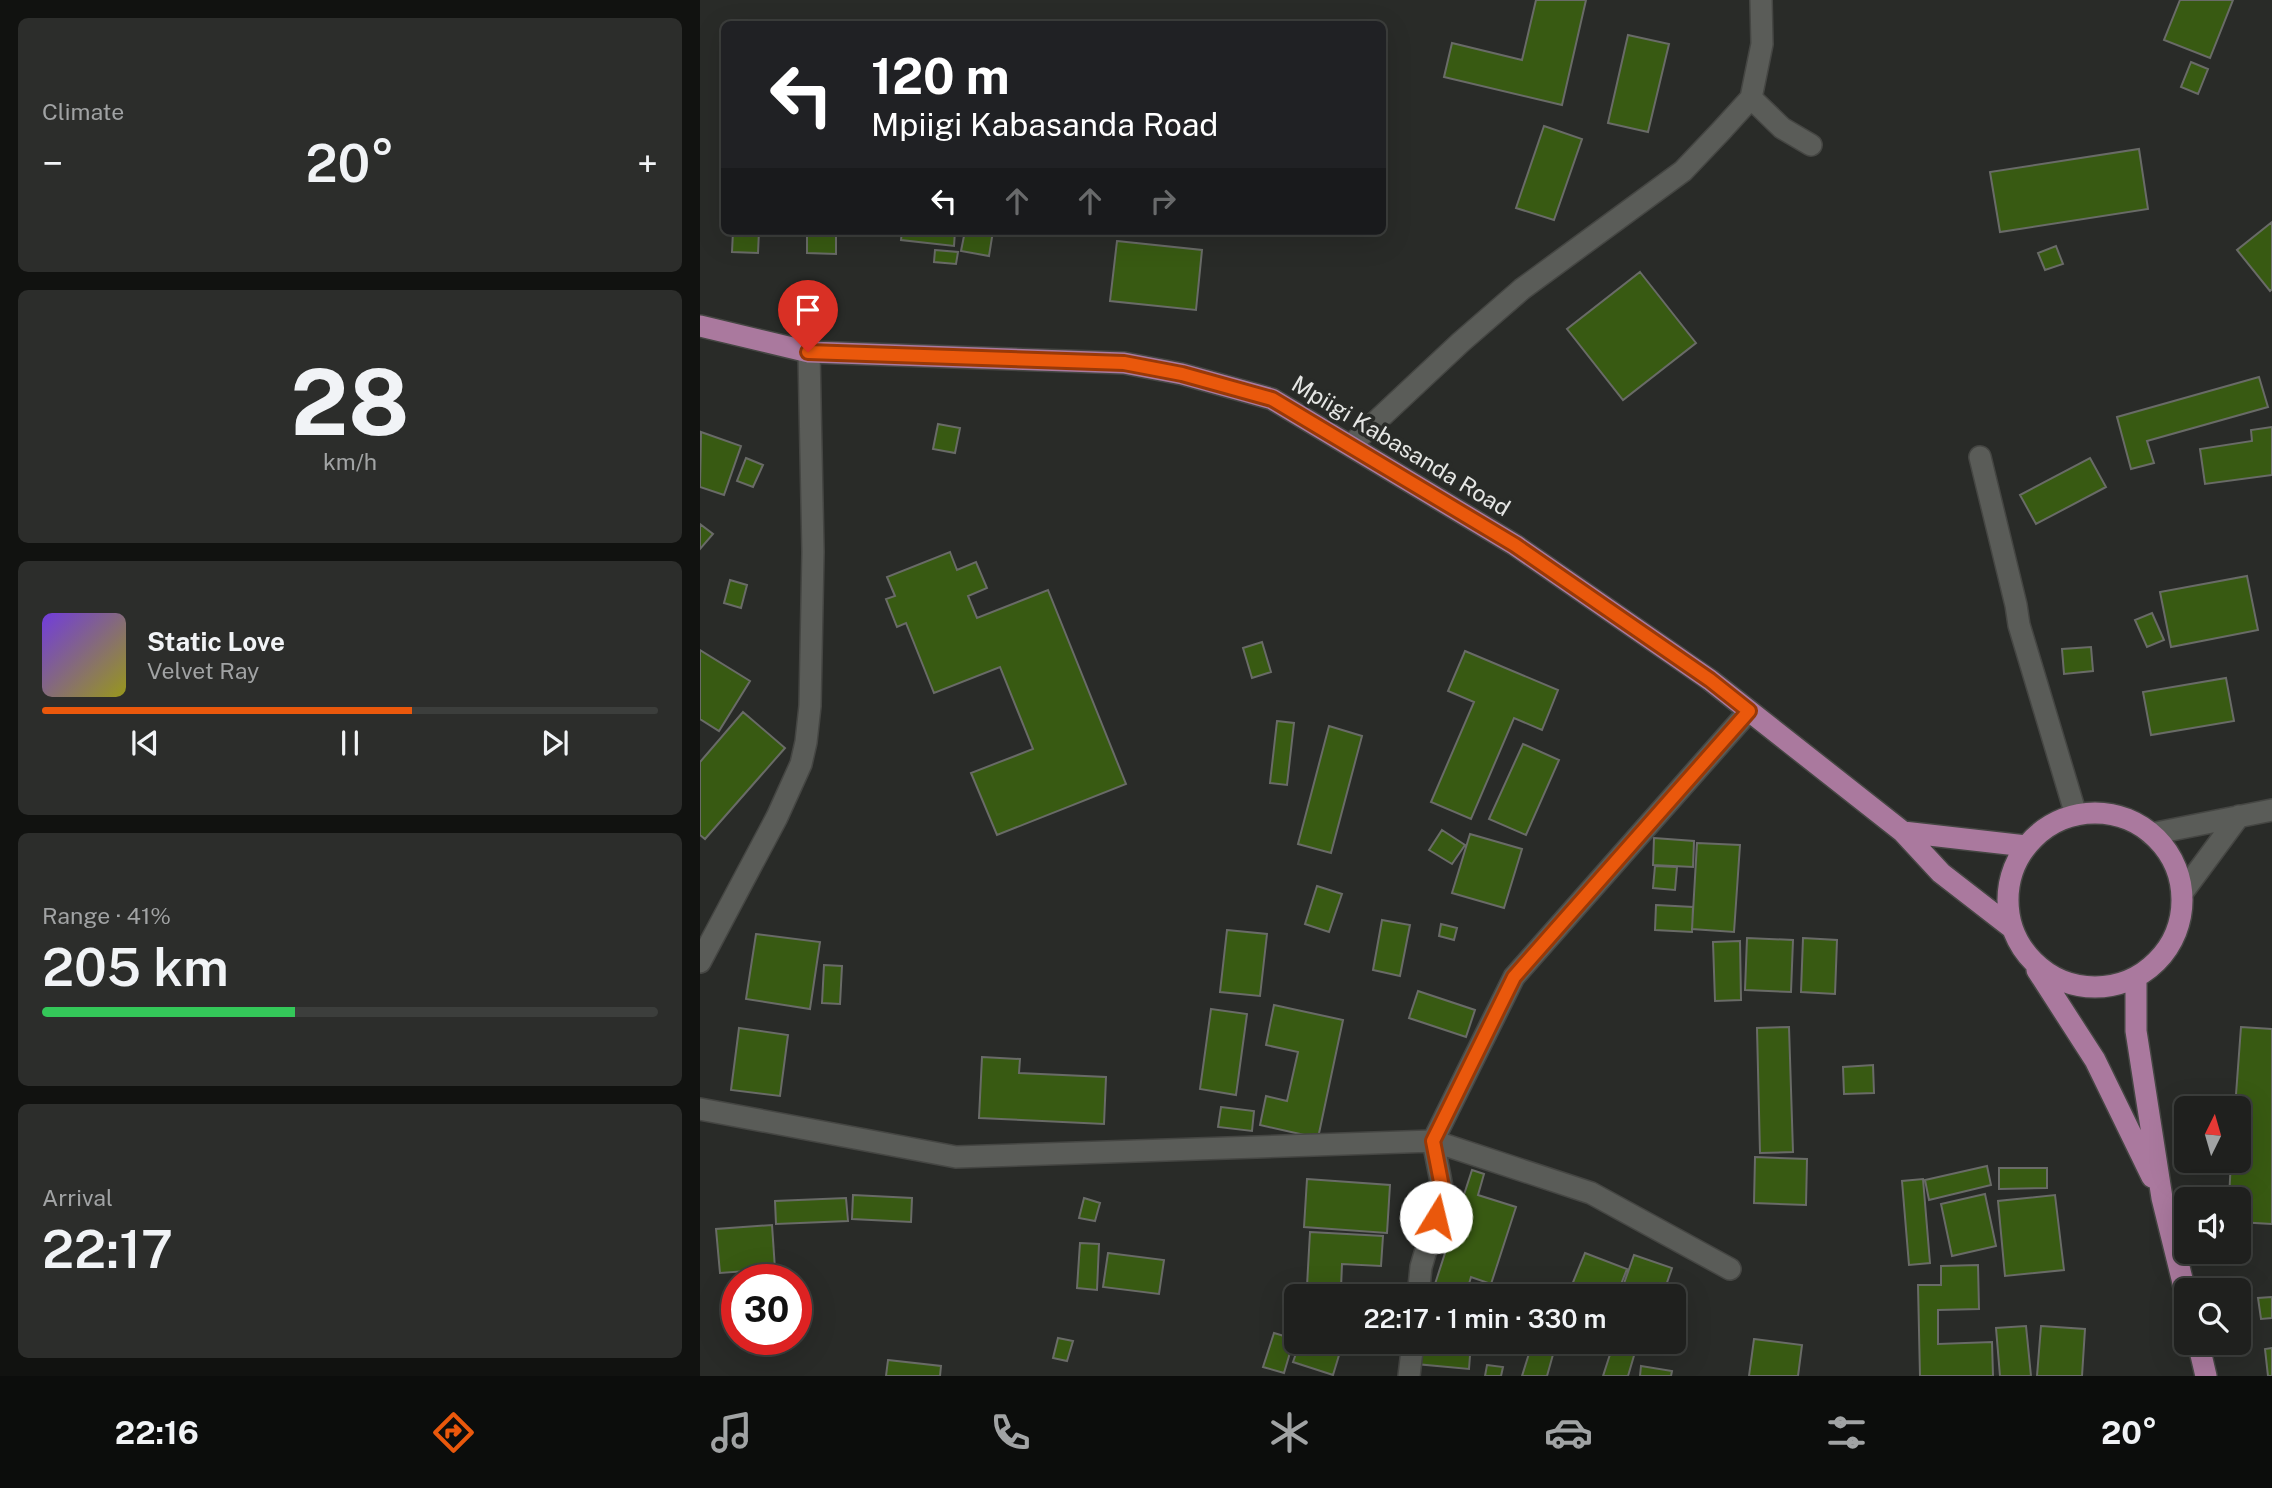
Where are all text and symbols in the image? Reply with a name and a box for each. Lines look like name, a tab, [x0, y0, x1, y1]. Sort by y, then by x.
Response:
text: 120 m	[871, 47, 1010, 105]
icon: left	[756, 49, 847, 140]
text: Climate	[42, 98, 124, 125]
text: Mpiigi Kabasanda Road	[871, 106, 1218, 143]
text: 20°	[305, 133, 395, 194]
text: −	[42, 141, 63, 186]
text: +	[637, 141, 658, 186]
icon: left	[925, 182, 963, 220]
icon: ahead	[998, 182, 1036, 220]
icon: ahead	[1071, 182, 1109, 220]
icon: right	[1144, 182, 1182, 220]
pin	[778, 280, 838, 352]
icon: arrive	[789, 291, 827, 329]
text: 28	[291, 349, 409, 455]
street label: Mpiigi Kabasanda Road	[1287, 370, 1515, 521]
text: km/h	[323, 448, 377, 475]
text: Static Love	[147, 626, 285, 657]
text: Velvet Ray	[147, 657, 259, 684]
icon: previous	[126, 724, 164, 762]
icon: pause	[331, 724, 369, 762]
icon: next	[536, 724, 574, 762]
text: Range · 41%	[42, 902, 171, 929]
text: 205 km	[42, 937, 229, 998]
north arrow	[2174, 1096, 2250, 1172]
map controls	[2174, 1096, 2251, 1355]
position arrow	[1399, 1180, 1473, 1254]
text: Arrival	[42, 1184, 113, 1211]
button: sound	[2174, 1187, 2251, 1264]
text: 22:17	[42, 1219, 173, 1280]
speed limit sign: 30	[721, 1264, 812, 1355]
button: search	[2174, 1278, 2251, 1355]
text: 22:17 · 1 min · 330 m	[1363, 1303, 1607, 1334]
icon: directions	[429, 1408, 478, 1457]
icon: music	[707, 1408, 756, 1457]
icon: phone	[986, 1408, 1035, 1457]
icon: climate	[1265, 1408, 1314, 1457]
icon: car	[1544, 1408, 1593, 1457]
icon: filters	[1822, 1408, 1871, 1457]
text: 22:16	[115, 1414, 199, 1451]
text: 20°	[2101, 1414, 2157, 1451]

